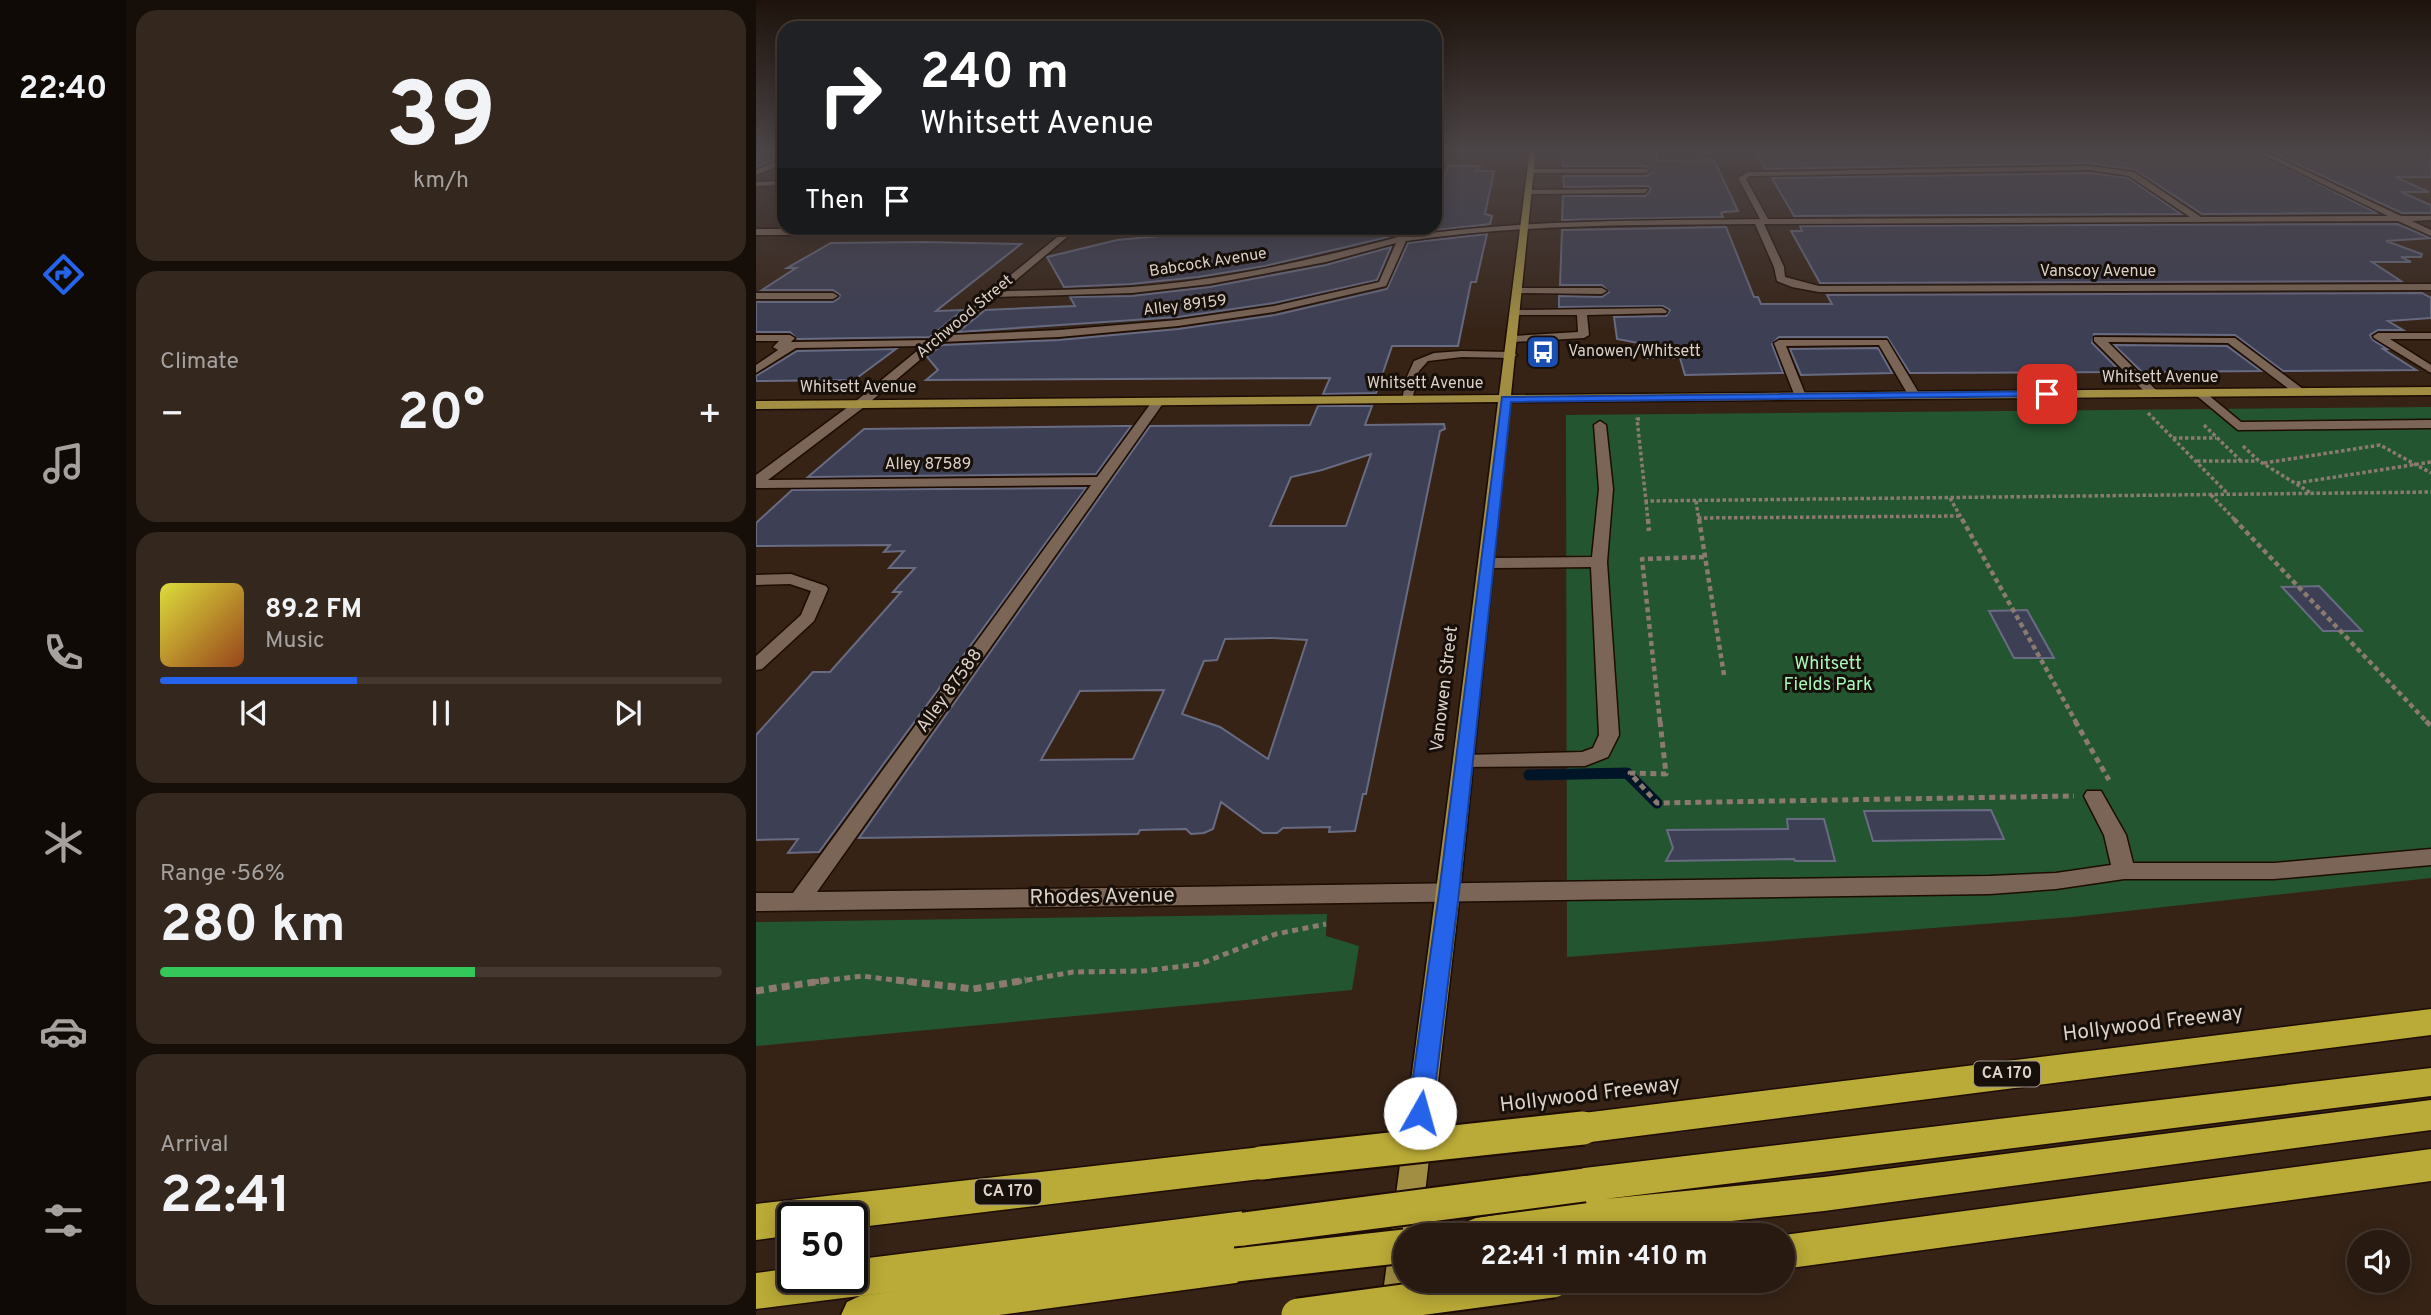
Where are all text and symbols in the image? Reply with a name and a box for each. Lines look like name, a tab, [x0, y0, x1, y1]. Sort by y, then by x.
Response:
text: 240 m	[920, 44, 1069, 106]
icon: right	[805, 49, 896, 140]
text: 39	[386, 64, 496, 179]
text: 22:40	[19, 70, 107, 110]
text: Whitsett Avenue	[920, 105, 1153, 145]
text: km/h	[413, 167, 469, 196]
icon: arrive	[878, 182, 916, 220]
text: Then	[805, 185, 864, 218]
street label: Babcock Avenue	[1148, 244, 1268, 282]
icon: directions	[39, 250, 88, 299]
street label: Vanscoy Avenue	[2040, 262, 2156, 282]
street label: Archwood Street	[913, 271, 1017, 363]
street label: Alley 89159	[1142, 291, 1228, 321]
bus stop icon: Vanowen/Whitsett	[1524, 333, 1562, 371]
place label: Vanowen/Whitsett	[1568, 342, 1701, 362]
text: Climate	[160, 348, 239, 377]
pin	[2017, 364, 2077, 424]
street label: Whitsett Avenue	[2102, 368, 2218, 388]
street label: Whitsett Avenue	[1367, 374, 1483, 394]
icon: arrive	[2028, 375, 2066, 413]
street label: Whitsett Avenue	[800, 378, 916, 398]
text: 20°	[397, 382, 485, 448]
text: −	[160, 392, 185, 441]
text: +	[697, 392, 722, 441]
icon: music	[39, 439, 88, 488]
street label: Alley 87589	[885, 455, 971, 475]
text: 89.2 FM	[265, 594, 362, 627]
street label: Vanowen Street	[1426, 625, 1464, 753]
text: Music	[265, 627, 325, 656]
icon: phone	[39, 628, 88, 677]
street label: Alley 87588	[912, 645, 988, 737]
park label: Whitsett Fields Park	[1783, 653, 1873, 697]
icon: previous	[235, 694, 273, 732]
icon: pause	[422, 694, 460, 732]
icon: next	[609, 694, 647, 732]
icon: climate	[39, 818, 88, 867]
text: Range · 56%	[160, 860, 285, 889]
street label: Rhodes Avenue	[1029, 882, 1175, 912]
text: 280 km	[160, 894, 346, 960]
street label: Hollywood Freeway	[2061, 1000, 2245, 1048]
icon: car	[39, 1007, 88, 1056]
road number: CA 170	[1974, 1062, 2040, 1086]
street label: Hollywood Freeway	[1498, 1071, 1682, 1119]
position arrow	[1383, 1076, 1457, 1150]
text: Arrival	[160, 1131, 229, 1160]
text: 22:41	[160, 1165, 290, 1231]
road number: CA 170	[975, 1180, 1041, 1204]
icon: filters	[39, 1196, 88, 1245]
speed limit sign: 50	[777, 1202, 868, 1293]
map controls	[2347, 1230, 2410, 1293]
button: sound	[2347, 1230, 2410, 1293]
text: 22:41 · 1 min · 410 m	[1480, 1241, 1708, 1274]

